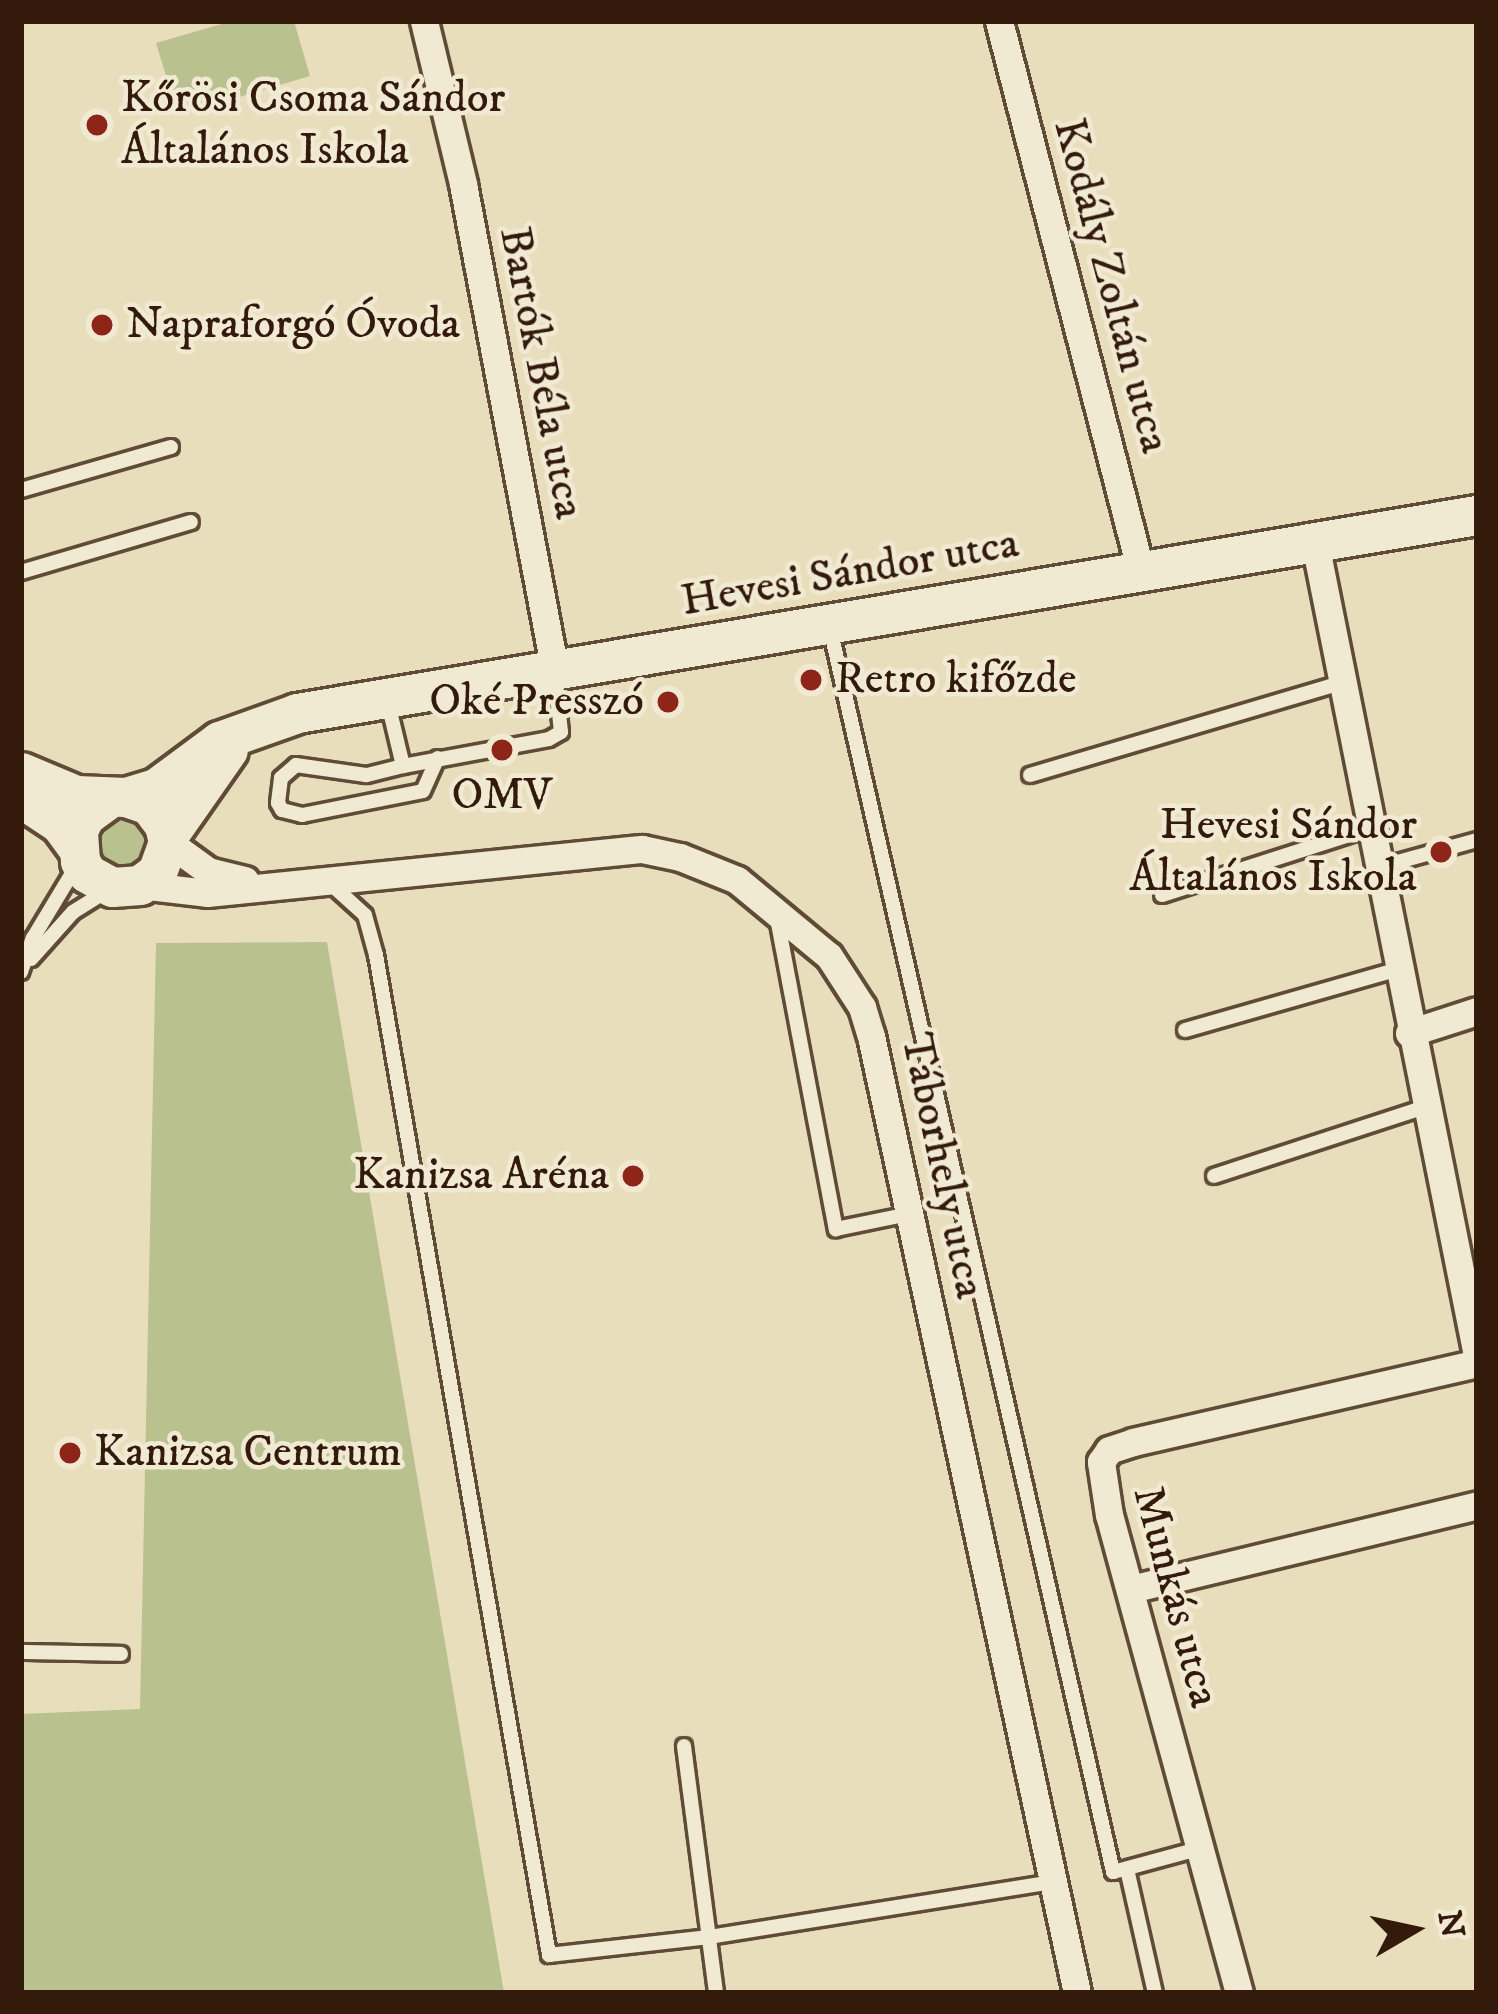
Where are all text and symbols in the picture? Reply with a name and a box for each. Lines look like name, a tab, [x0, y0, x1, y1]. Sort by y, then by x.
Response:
place label: Kőrösi Csoma Sándor Általános Iskola	[121, 72, 505, 178]
marker: Kőrösi Csoma Sándor Általános Iskola	[84, 112, 110, 138]
street label: Kodály Zoltán utca	[1040, 113, 1182, 459]
street label: Bartók Béla utca	[486, 222, 596, 524]
place label: Napraforgó Óvoda	[126, 298, 460, 352]
marker: Napraforgó Óvoda	[89, 312, 115, 338]
street label: Hevesi Sándor utca	[677, 517, 1023, 629]
place label: Retro kifőzde	[835, 653, 1077, 707]
marker: Retro kifőzde	[798, 667, 824, 693]
place label: Oké Presszó	[429, 675, 644, 729]
marker: Oké Presszó	[655, 689, 681, 715]
marker: OMV	[489, 737, 515, 763]
place label: OMV	[451, 769, 553, 823]
place label: Hevesi Sándor Általános Iskola	[1129, 799, 1417, 905]
marker: Hevesi Sándor Általános Iskola	[1428, 839, 1454, 865]
street label: Táborhely utca	[888, 1028, 996, 1304]
place label: Kanizsa Aréna	[353, 1149, 609, 1203]
marker: Kanizsa Aréna	[620, 1163, 646, 1189]
place label: Kanizsa Centrum	[94, 1426, 402, 1480]
marker: Kanizsa Centrum	[57, 1440, 83, 1466]
street label: Munkás utca	[1120, 1481, 1230, 1713]
north arrow	[1354, 1870, 1474, 1990]
text: N	[1428, 1908, 1472, 1941]

